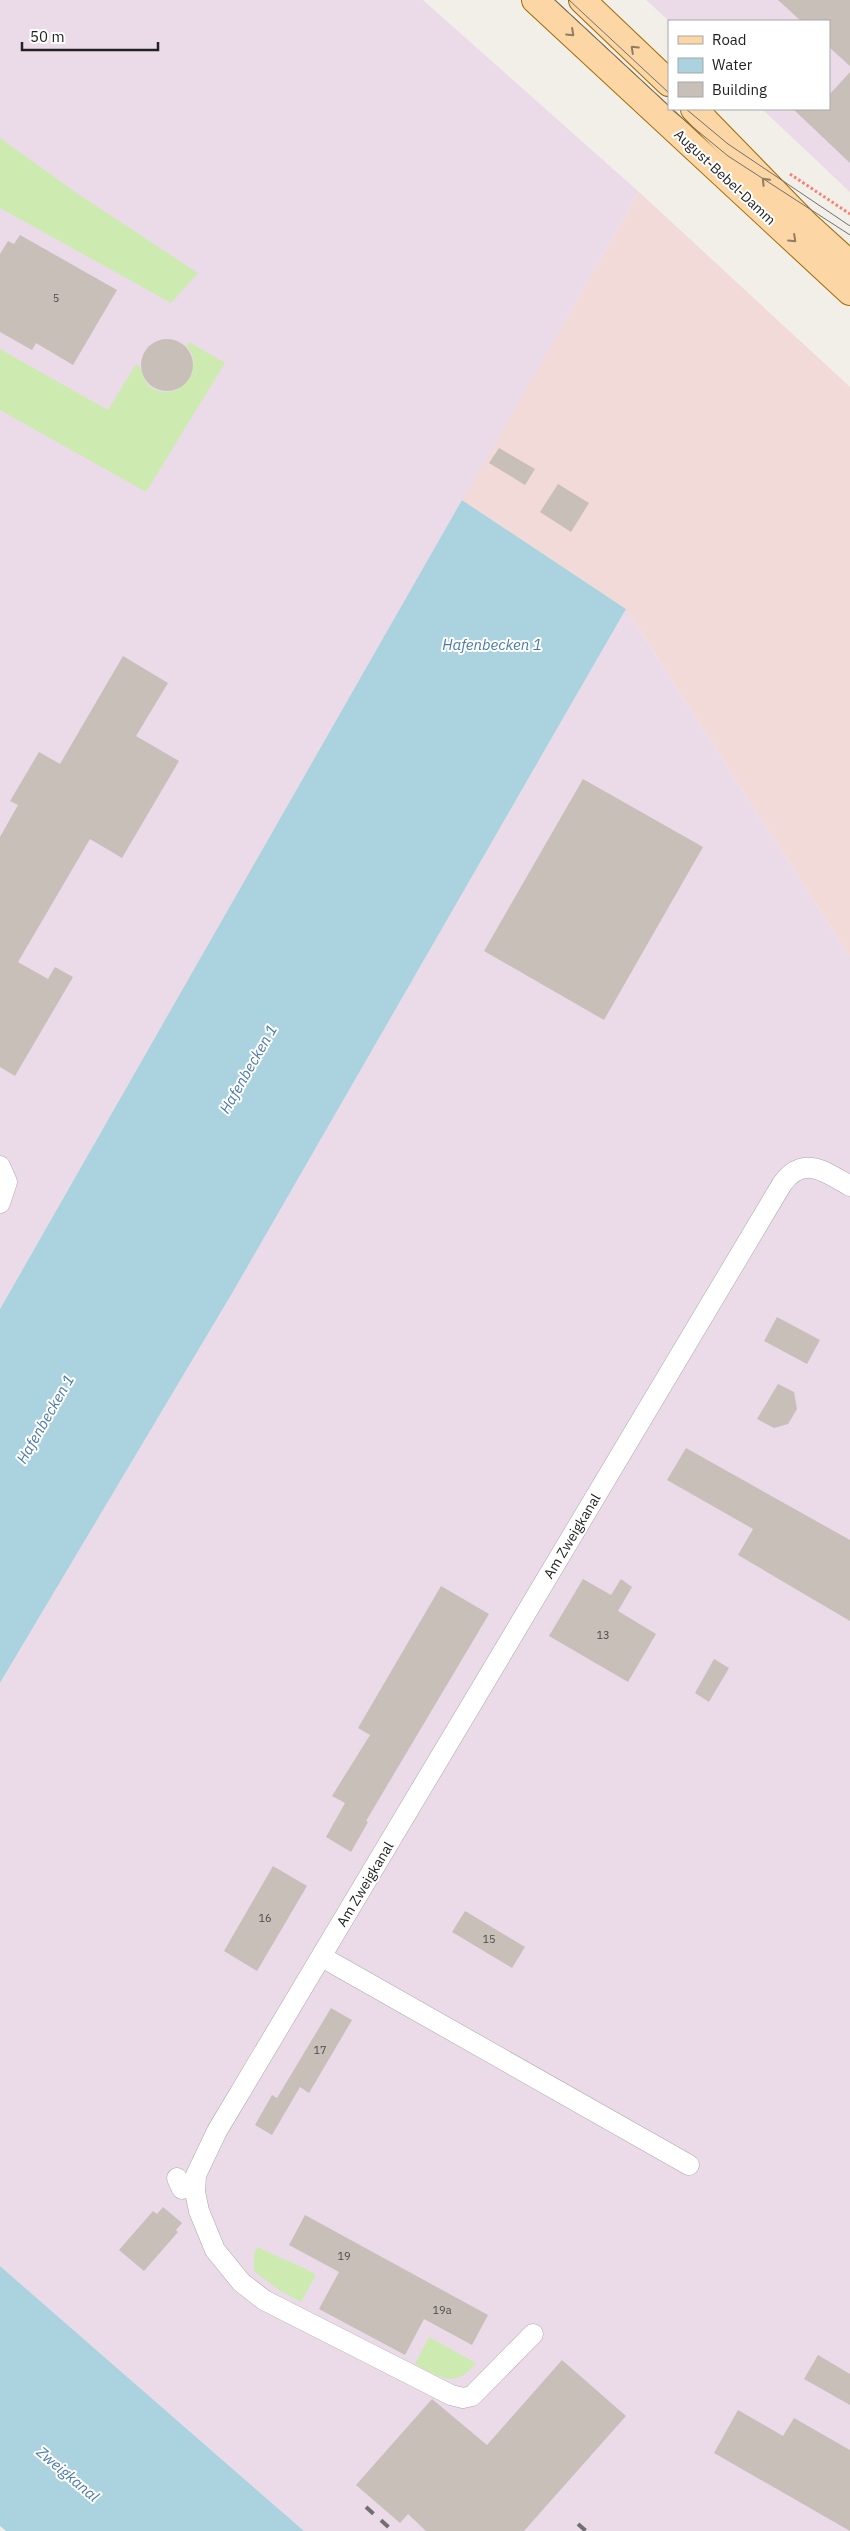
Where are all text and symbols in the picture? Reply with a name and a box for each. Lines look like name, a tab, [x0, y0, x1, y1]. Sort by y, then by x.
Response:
scale bar	[22, 20, 159, 52]
legend	[668, 20, 830, 110]
text: 50 m	[30, 27, 65, 46]
one-way arrow	[565, 27, 574, 36]
text: Road	[712, 30, 747, 49]
one-way arrow	[630, 46, 639, 55]
text: Water	[712, 55, 753, 74]
text: Building	[712, 80, 767, 99]
street label: August-Bebel-Damm	[670, 125, 780, 229]
one-way arrow	[762, 178, 771, 187]
one-way arrow	[787, 233, 796, 242]
house number: 5	[53, 291, 59, 305]
water label: Hafenbecken 1	[442, 635, 542, 654]
water label: Hafenbecken 1	[215, 1021, 281, 1117]
water label: Hafenbecken 1	[12, 1371, 78, 1467]
street label: Am Zweigkanal	[540, 1490, 605, 1582]
house number: 13	[596, 1628, 610, 1642]
street label: Am Zweigkanal	[333, 1838, 398, 1930]
house number: 16	[258, 1911, 272, 1925]
house number: 15	[482, 1932, 496, 1946]
house number: 17	[313, 2043, 327, 2057]
house number: 19	[337, 2249, 351, 2263]
house number: 19a	[432, 2303, 452, 2317]
water label: Zweigkanal	[32, 2442, 103, 2506]

